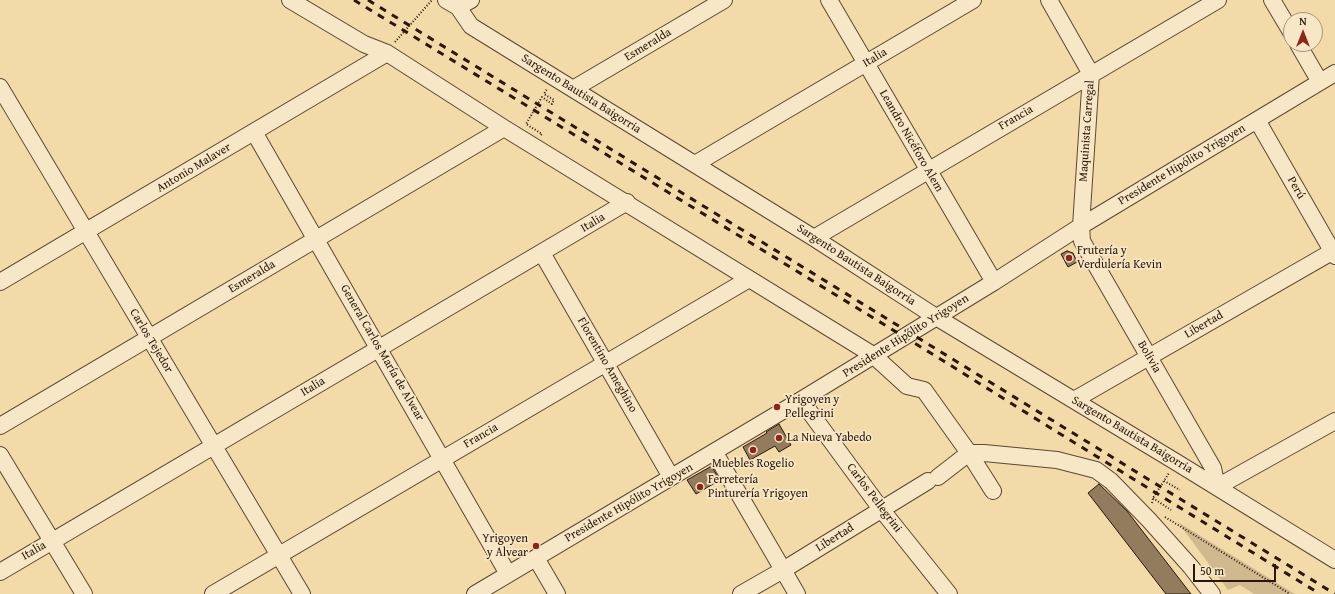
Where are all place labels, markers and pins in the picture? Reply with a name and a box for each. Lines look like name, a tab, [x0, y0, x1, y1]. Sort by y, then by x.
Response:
place label: Frutería y Verdulería Kevin	[1077, 244, 1162, 272]
marker: Frutería y Verdulería Kevin	[1064, 253, 1074, 263]
place label: Yrigoyen y Pellegrini	[785, 393, 839, 421]
marker: Yrigoyen y Pellegrini	[772, 402, 782, 412]
place label: La Nueva Yabedo	[787, 431, 872, 445]
marker: La Nueva Yabedo	[774, 433, 784, 443]
marker: Muebles Rogelio	[748, 445, 758, 455]
place label: Muebles Rogelio	[712, 457, 794, 471]
place label: Ferretería Pinturería Yrigoyen	[708, 473, 808, 501]
marker: Ferretería Pinturería Yrigoyen	[695, 482, 705, 492]
place label: Yrigoyen y Alvear	[482, 532, 528, 560]
marker: Yrigoyen y Alvear	[531, 541, 541, 551]

